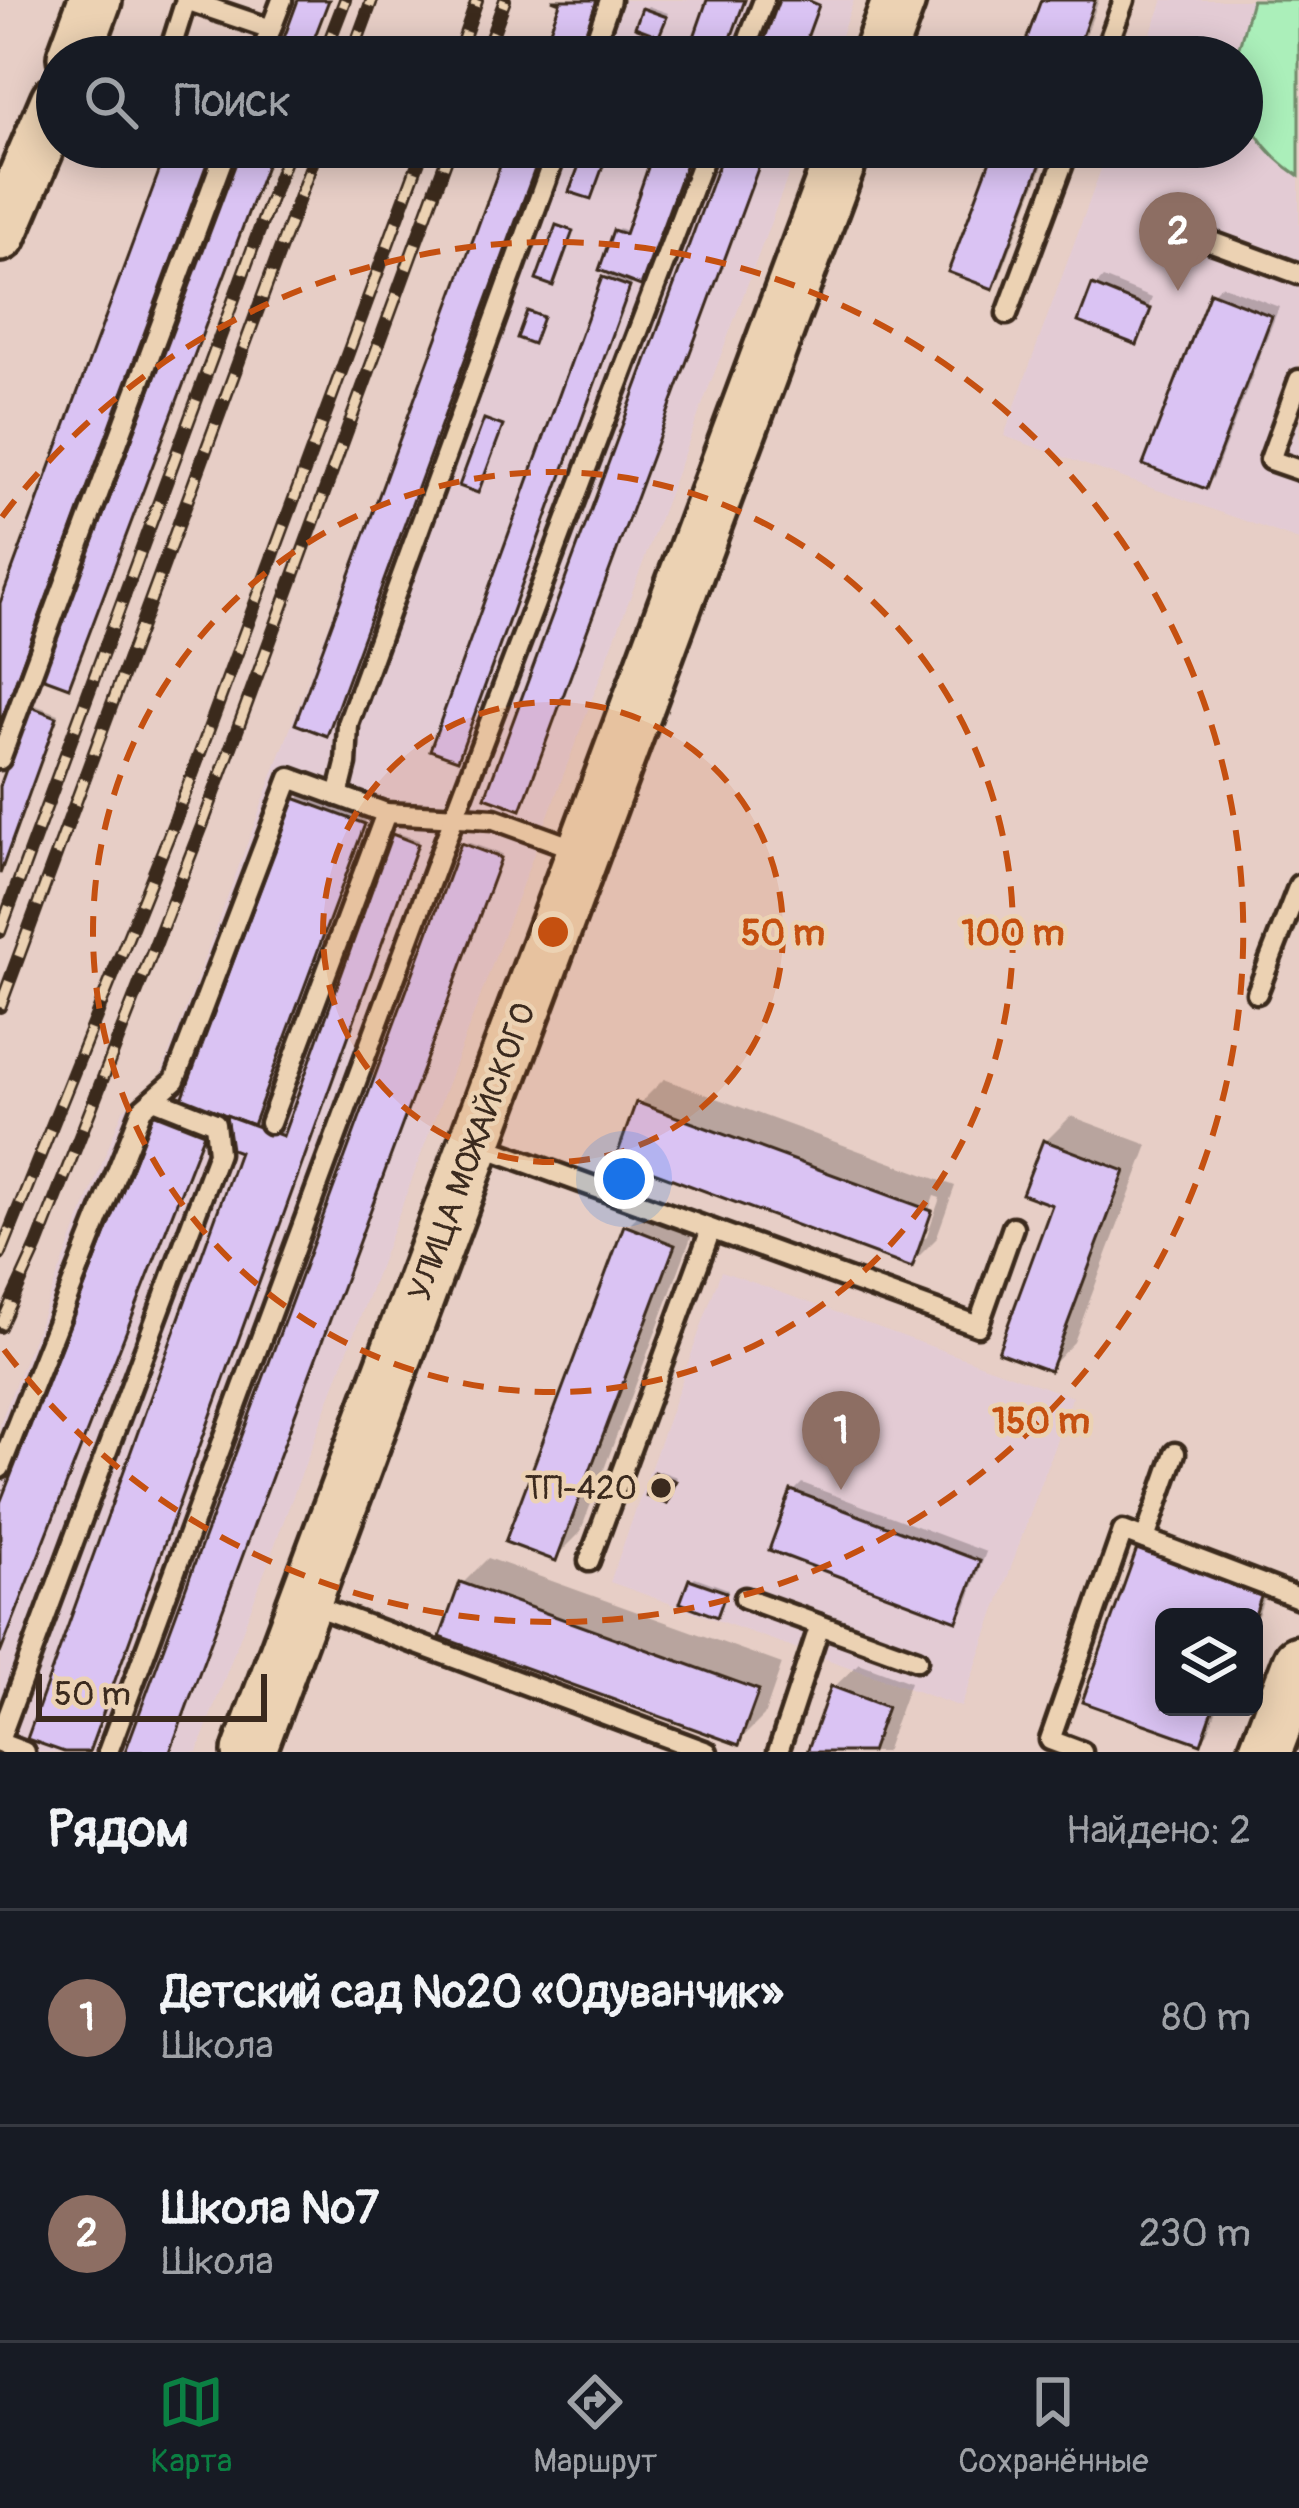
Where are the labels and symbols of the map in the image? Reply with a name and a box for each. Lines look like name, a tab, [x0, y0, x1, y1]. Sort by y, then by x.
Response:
pin: 2	[1139, 192, 1217, 291]
centre of rings	[532, 911, 574, 953]
text: 50 m	[741, 911, 825, 956]
text: 100 m	[961, 911, 1065, 956]
street label: УЛИЦА МОЖАЙСКОГО	[399, 997, 545, 1307]
your location	[594, 1149, 654, 1209]
pin: 1	[802, 1391, 880, 1490]
text: 150 m	[992, 1399, 1090, 1444]
place label: ТП-420	[525, 1468, 637, 1509]
marker: ТП-420	[648, 1475, 674, 1501]
scale bar	[36, 1668, 267, 1721]

